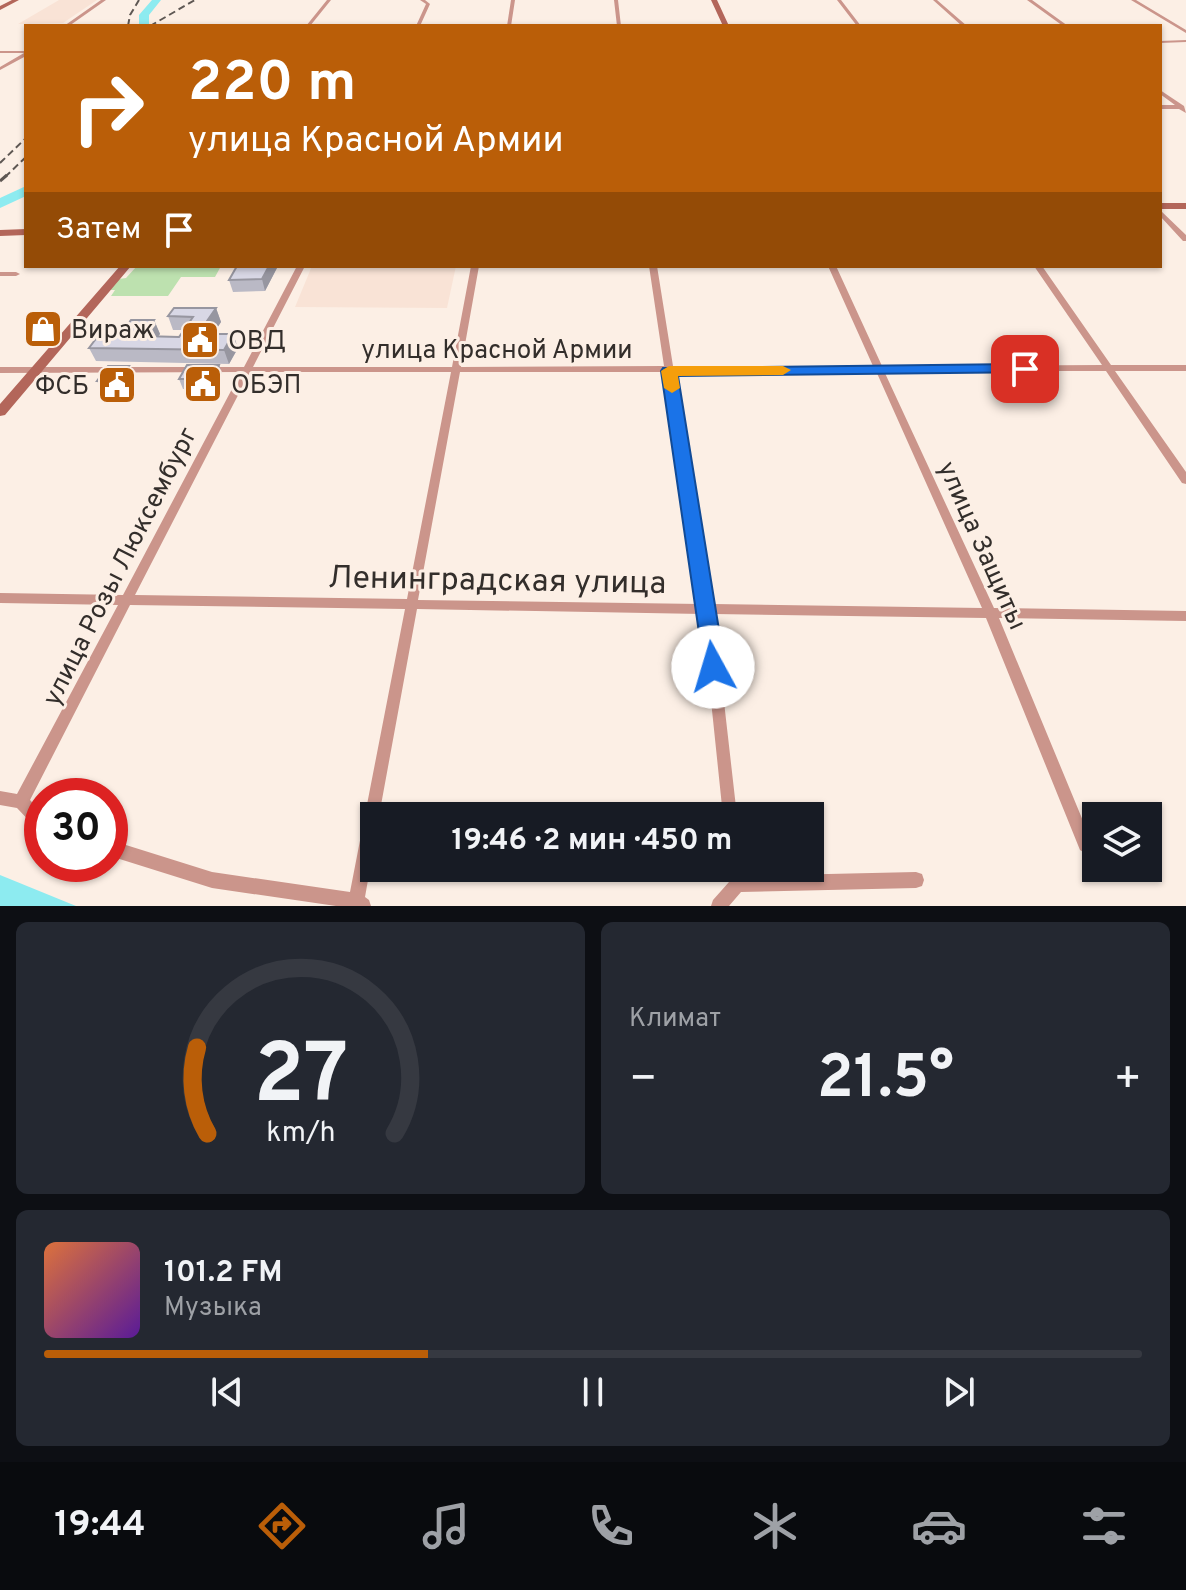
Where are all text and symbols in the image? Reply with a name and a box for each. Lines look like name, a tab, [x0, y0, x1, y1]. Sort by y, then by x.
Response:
text: 220 m	[188, 50, 356, 120]
icon: right	[56, 56, 160, 160]
text: улица Красной Армии	[188, 119, 564, 165]
icon: arrive	[157, 208, 201, 252]
text: Затем	[56, 212, 141, 249]
shop icon: Вираж	[22, 308, 64, 350]
place label: Вираж	[71, 315, 154, 348]
public building icon: ОВД	[179, 319, 221, 361]
place label: ОВД	[228, 326, 286, 359]
street label: улица Красной Армии	[361, 335, 633, 368]
pin	[991, 335, 1059, 403]
icon: arrive	[1003, 347, 1047, 391]
public building icon: ОБЭП	[182, 363, 224, 405]
public building icon: ФСБ	[96, 364, 138, 406]
place label: ОБЭП	[231, 370, 301, 403]
place label: ФСБ	[35, 371, 89, 404]
street label: улица Розы Люксембург	[37, 422, 206, 712]
street label: улица Защиты	[929, 457, 1033, 635]
street label: Ленинградская улица	[327, 559, 667, 605]
position arrow	[671, 625, 755, 709]
speed limit sign: 30	[24, 778, 128, 882]
map controls	[1082, 802, 1162, 882]
button: layers	[1082, 802, 1162, 882]
text: 19:46 · 2 мин · 450 m	[452, 823, 732, 860]
text: Климат	[629, 1003, 721, 1036]
text: 27	[253, 1027, 348, 1132]
text: 21.5°	[817, 1043, 954, 1119]
text: −	[629, 1053, 657, 1109]
text: +	[1114, 1053, 1142, 1109]
text: km/h	[266, 1116, 335, 1152]
text: 101.2 FM	[164, 1255, 283, 1292]
text: Музыка	[164, 1292, 262, 1325]
icon: previous	[205, 1370, 249, 1414]
icon: pause	[571, 1370, 615, 1414]
icon: next	[937, 1370, 981, 1414]
icon: directions	[254, 1498, 310, 1554]
icon: music	[418, 1498, 474, 1554]
icon: phone	[583, 1498, 639, 1554]
icon: climate	[747, 1498, 803, 1554]
icon: car	[911, 1498, 967, 1554]
icon: filters	[1076, 1498, 1132, 1554]
text: 19:44	[54, 1503, 146, 1549]

